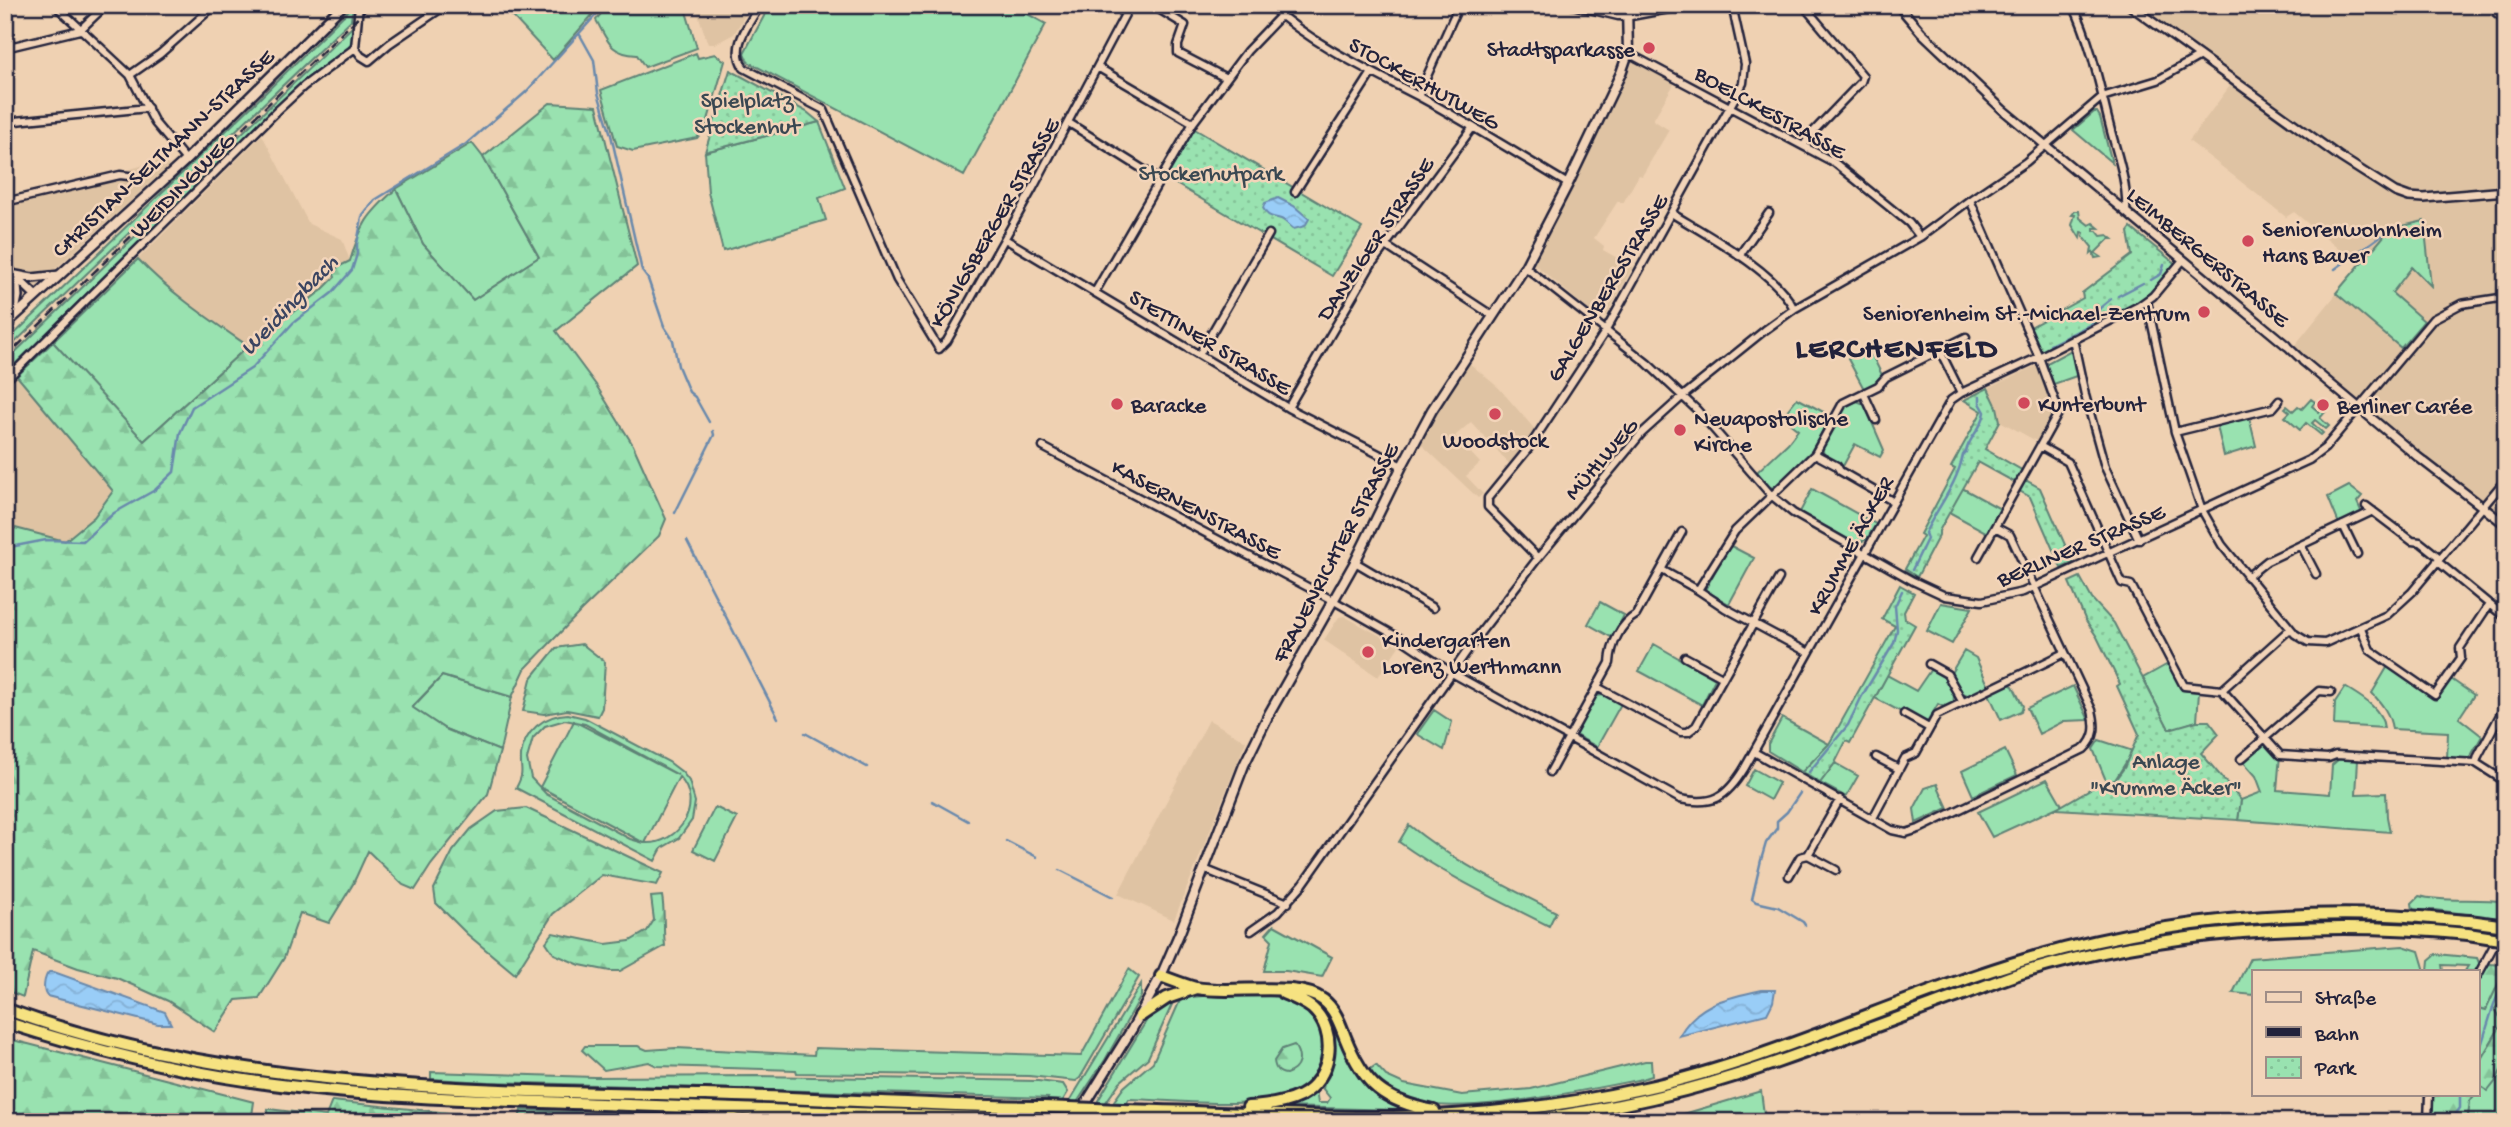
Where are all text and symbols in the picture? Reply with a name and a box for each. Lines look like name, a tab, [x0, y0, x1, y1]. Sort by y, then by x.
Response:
street label: STOCKERHUTWEG	[1343, 32, 1505, 138]
place label: Stadtsparkasse	[1487, 38, 1636, 65]
marker: Stadtsparkasse	[1641, 40, 1657, 56]
street label: CHRISTIAN-SELTMANN-STRASSE	[48, 43, 282, 265]
street label: BOELCKESTRASSE	[1688, 61, 1851, 168]
park label: Spielplatz Stockenhut	[694, 89, 801, 142]
street label: KÖNIGSBERGER STRASSE	[925, 113, 1068, 333]
street label: WEIDINGWEG	[125, 127, 243, 245]
street label: DANZIGER STRASSE	[1311, 152, 1442, 328]
park label: Stockerhutpark	[1138, 162, 1286, 189]
street label: LEIMBERGERSTRASSE	[2120, 183, 2295, 336]
street label: GALGENBERGSTRASSE	[1542, 189, 1676, 387]
place label: Seniorenwohnheim Hans Bauer	[2262, 218, 2442, 271]
marker: Seniorenwohnheim Hans Bauer	[2240, 233, 2256, 249]
water label: Weidingbach	[235, 249, 347, 363]
street label: STETTINER STRASSE	[1123, 285, 1297, 404]
place label: Seniorenheim St.-Michael-Zentrum	[1863, 302, 2190, 329]
marker: Seniorenheim St.-Michael-Zentrum	[2196, 304, 2212, 320]
district label: LERCHENFELD	[1795, 334, 1999, 369]
place label: Kunterbunt	[2038, 393, 2147, 420]
place label: Baracke	[1130, 394, 1208, 421]
marker: Kunterbunt	[2016, 395, 2032, 411]
place label: Berliner Carée	[2336, 395, 2473, 422]
marker: Baracke	[1109, 396, 1125, 412]
marker: Berliner Carée	[2315, 397, 2331, 413]
marker: Woodstock	[1487, 406, 1503, 422]
place label: Neuapostolische Kirche	[1694, 407, 1849, 460]
street label: MÜHLWEG	[1560, 413, 1646, 507]
marker: Neuapostolische Kirche	[1672, 422, 1688, 438]
place label: Woodstock	[1443, 429, 1550, 456]
street label: FRAUENRICHTER STRASSE	[1267, 438, 1407, 669]
street label: KASERNENSTRASSE	[1106, 455, 1286, 568]
street label: KRUMME ÄCKER	[1803, 472, 1902, 621]
street label: BERLINER STRASSE	[1992, 499, 2171, 595]
place label: Kindergarten Lorenz Werthmann	[1382, 629, 1561, 682]
marker: Kindergarten Lorenz Werthmann	[1360, 644, 1376, 660]
park label: Anlage "Krumme Äcker"	[2090, 750, 2242, 803]
legend	[2252, 970, 2480, 1096]
text: Straße	[2315, 988, 2377, 1013]
text: Bahn	[2314, 1024, 2359, 1049]
text: Park	[2314, 1058, 2358, 1083]

